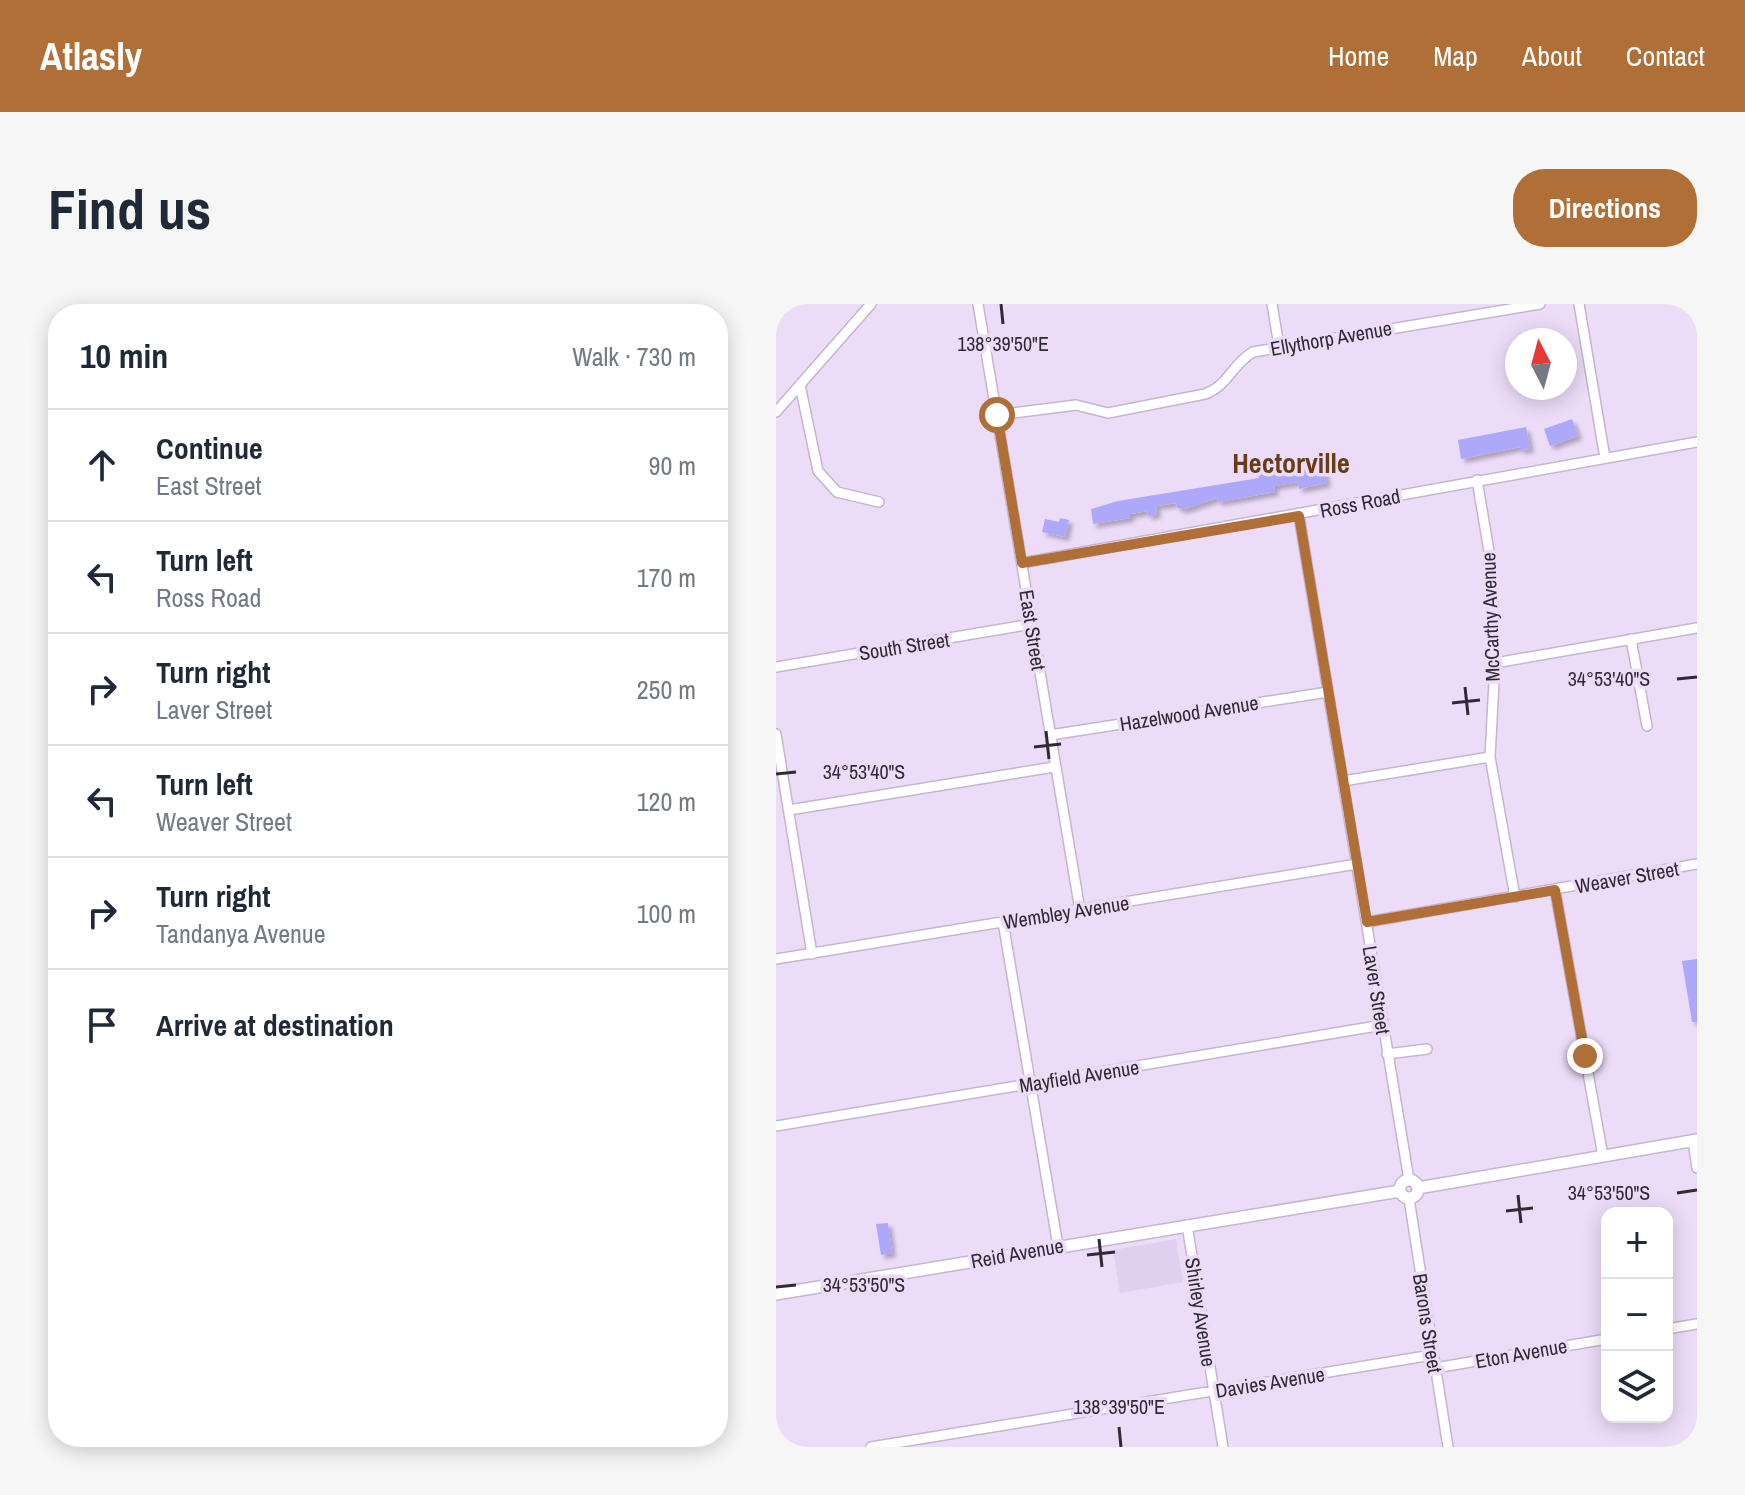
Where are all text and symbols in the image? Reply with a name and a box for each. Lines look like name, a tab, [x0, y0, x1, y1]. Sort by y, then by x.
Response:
text: Atlasly	[40, 31, 142, 82]
text: Home	[1328, 37, 1389, 75]
text: Map	[1433, 37, 1478, 75]
text: About	[1522, 37, 1582, 75]
text: Contact	[1626, 37, 1705, 75]
button: Directions	[1513, 169, 1697, 247]
text: Find us	[48, 171, 211, 246]
street label: Ellythorp Avenue	[1268, 314, 1394, 362]
north arrow	[1505, 328, 1577, 400]
text: 138°39'50"E	[957, 330, 1049, 357]
text: 10 min	[80, 333, 168, 379]
text: Walk · 730 m	[572, 339, 696, 374]
route start	[979, 397, 1015, 433]
text: Continue	[156, 428, 263, 468]
icon: ahead	[80, 443, 124, 487]
district label: Hectorville	[1232, 444, 1350, 482]
text: 90 m	[649, 448, 696, 483]
text: East Street	[156, 468, 261, 503]
street label: Ross Road	[1318, 482, 1402, 524]
text: Turn left	[156, 540, 253, 580]
street label: McCarthy Avenue	[1474, 552, 1506, 682]
icon: left	[80, 555, 124, 599]
text: 170 m	[637, 560, 696, 595]
text: Ross Road	[156, 580, 261, 615]
street label: East Street	[1013, 588, 1053, 673]
street label: South Street	[857, 625, 952, 666]
text: Turn right	[156, 652, 270, 692]
text: 34°53'40"S	[1568, 665, 1650, 692]
icon: right	[80, 667, 124, 711]
text: 250 m	[637, 672, 696, 707]
street label: Hazelwood Avenue	[1118, 689, 1260, 737]
text: Laver Street	[156, 692, 272, 727]
text: 34°53'40"S	[823, 758, 905, 785]
text: Turn left	[156, 764, 253, 804]
icon: left	[80, 779, 124, 823]
text: 120 m	[637, 784, 696, 819]
text: Weaver Street	[156, 804, 292, 839]
street label: Weaver Street	[1573, 855, 1681, 899]
text: Turn right	[156, 876, 270, 916]
street label: Wembley Avenue	[1001, 889, 1131, 935]
icon: right	[80, 891, 124, 935]
text: 100 m	[637, 896, 696, 931]
text: Tandanya Avenue	[156, 916, 326, 951]
street label: Laver Street	[1357, 944, 1397, 1037]
icon: arrive	[80, 1003, 124, 1047]
text: Arrive at destination	[156, 1005, 394, 1045]
route end	[1567, 1038, 1603, 1074]
street label: Mayfield Avenue	[1017, 1053, 1141, 1099]
text: 34°53'50"S	[1568, 1179, 1650, 1206]
map controls	[1601, 1207, 1673, 1423]
button: +	[1601, 1207, 1673, 1279]
street label: Reid Avenue	[969, 1232, 1065, 1274]
street label: Shirley Avenue	[1179, 1256, 1223, 1368]
text: 34°53'50"S	[823, 1271, 905, 1298]
street label: Barons Street	[1407, 1271, 1449, 1375]
button: −	[1601, 1279, 1673, 1351]
street label: Eton Avenue	[1473, 1332, 1569, 1374]
button: layers	[1601, 1351, 1673, 1423]
street label: Davies Avenue	[1214, 1360, 1326, 1404]
text: 138°39'50"E	[1073, 1393, 1165, 1420]

